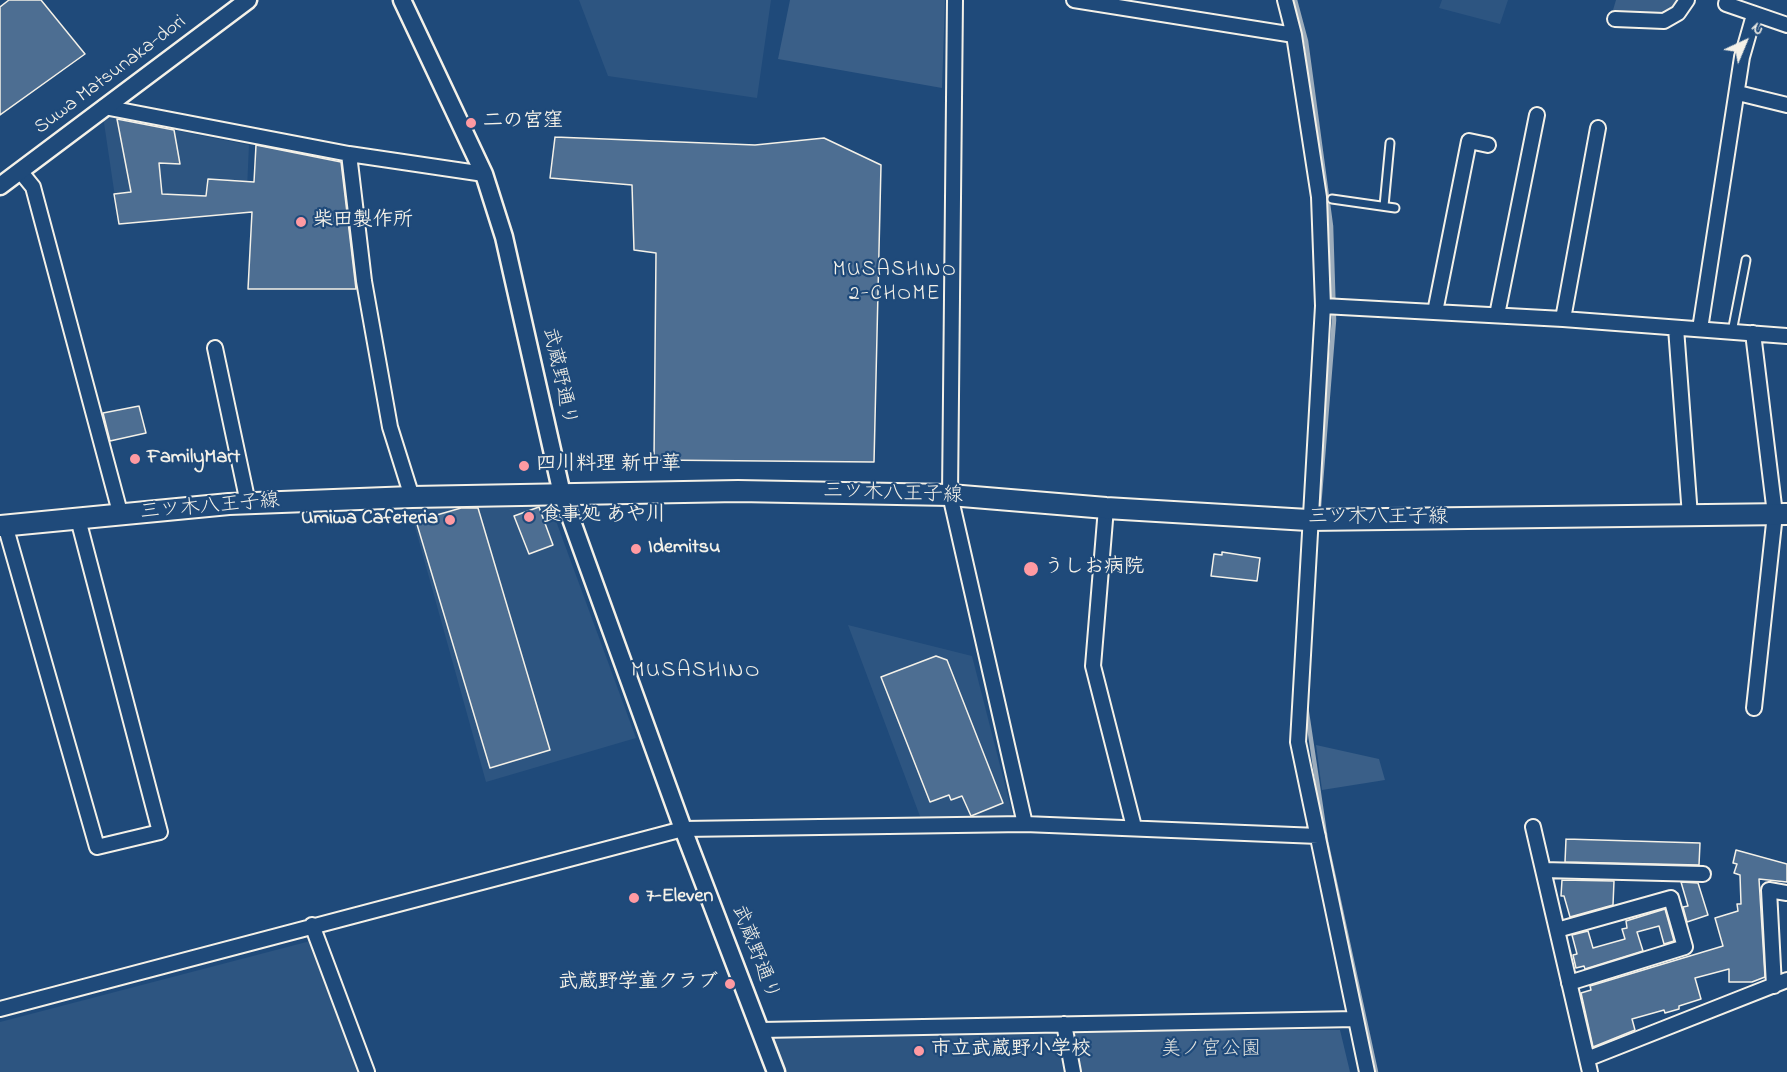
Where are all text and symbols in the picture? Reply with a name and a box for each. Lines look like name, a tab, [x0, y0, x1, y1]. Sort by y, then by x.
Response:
street label: Suwa Matsunaka-dori	[30, 11, 192, 141]
north arrow	[1715, 12, 1775, 72]
text: N	[1745, 17, 1770, 41]
place label: 二の宮窪	[483, 111, 563, 135]
marker: 二の宮窪	[464, 116, 478, 130]
place label: 柴田製作所	[313, 210, 413, 234]
marker: 柴田製作所	[294, 215, 308, 229]
district label: MUSASHINO 2-CHOME	[833, 259, 957, 309]
street label: 武蔵野通り	[536, 326, 580, 428]
place label: FamilyMart	[147, 447, 240, 471]
marker: FamilyMart	[128, 452, 142, 466]
place label: 四川料理 新中華	[536, 454, 681, 478]
marker: 四川料理 新中華	[517, 459, 531, 473]
street label: 三ツ木八王子線	[823, 481, 963, 509]
street label: 三ツ木八王子線	[139, 490, 281, 526]
place label: 食事処 あや川	[541, 505, 666, 529]
street label: 三ツ木八王子線	[1308, 507, 1448, 531]
place label: Umiwa Cafeteria	[301, 508, 438, 532]
marker: 食事処 あや川	[522, 510, 536, 524]
marker: Umiwa Cafeteria	[443, 513, 457, 527]
place label: Idemitsu	[648, 537, 720, 561]
marker: Idemitsu	[629, 542, 643, 556]
place label: うしお病院	[1044, 557, 1144, 581]
marker: うしお病院	[1022, 560, 1040, 578]
district label: MUSASHINO	[631, 659, 761, 685]
place label: 7-Eleven	[646, 886, 713, 910]
marker: 7-Eleven	[627, 891, 641, 905]
street label: 武蔵野通り	[725, 902, 783, 1004]
place label: 武蔵野学童クラブ	[558, 972, 718, 996]
marker: 武蔵野学童クラブ	[723, 977, 737, 991]
place label: 市立武蔵野小学校	[931, 1039, 1091, 1063]
park label: 美ノ宮公園	[1161, 1039, 1261, 1063]
marker: 市立武蔵野小学校	[912, 1044, 926, 1058]

